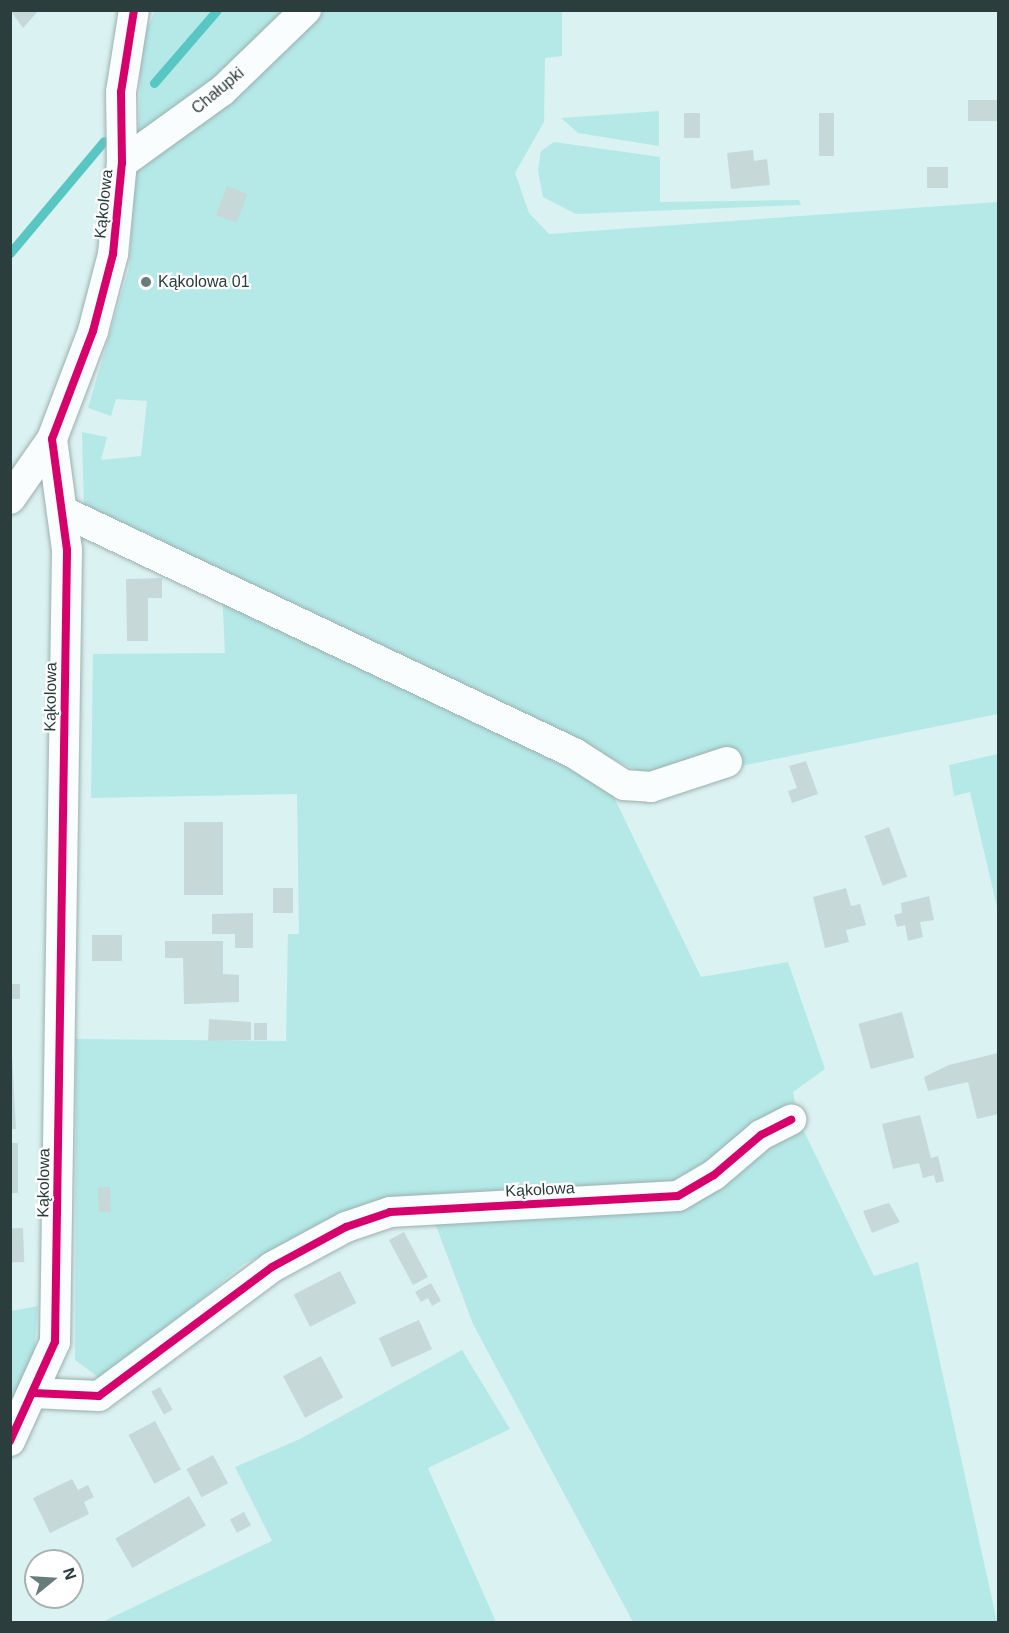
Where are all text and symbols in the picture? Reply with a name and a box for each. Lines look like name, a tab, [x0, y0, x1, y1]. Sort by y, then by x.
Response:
street label: Chałupki	[188, 64, 248, 118]
street label: Kąkolowa	[91, 168, 117, 240]
place label: Kąkolowa 01	[158, 272, 250, 292]
marker: Kąkolowa 01	[139, 275, 153, 289]
street label: Kąkolowa	[41, 662, 61, 732]
street label: Kąkolowa	[34, 1148, 54, 1218]
street label: Kąkolowa	[505, 1179, 575, 1201]
north arrow	[24, 1549, 84, 1609]
text: N	[60, 1566, 80, 1582]

